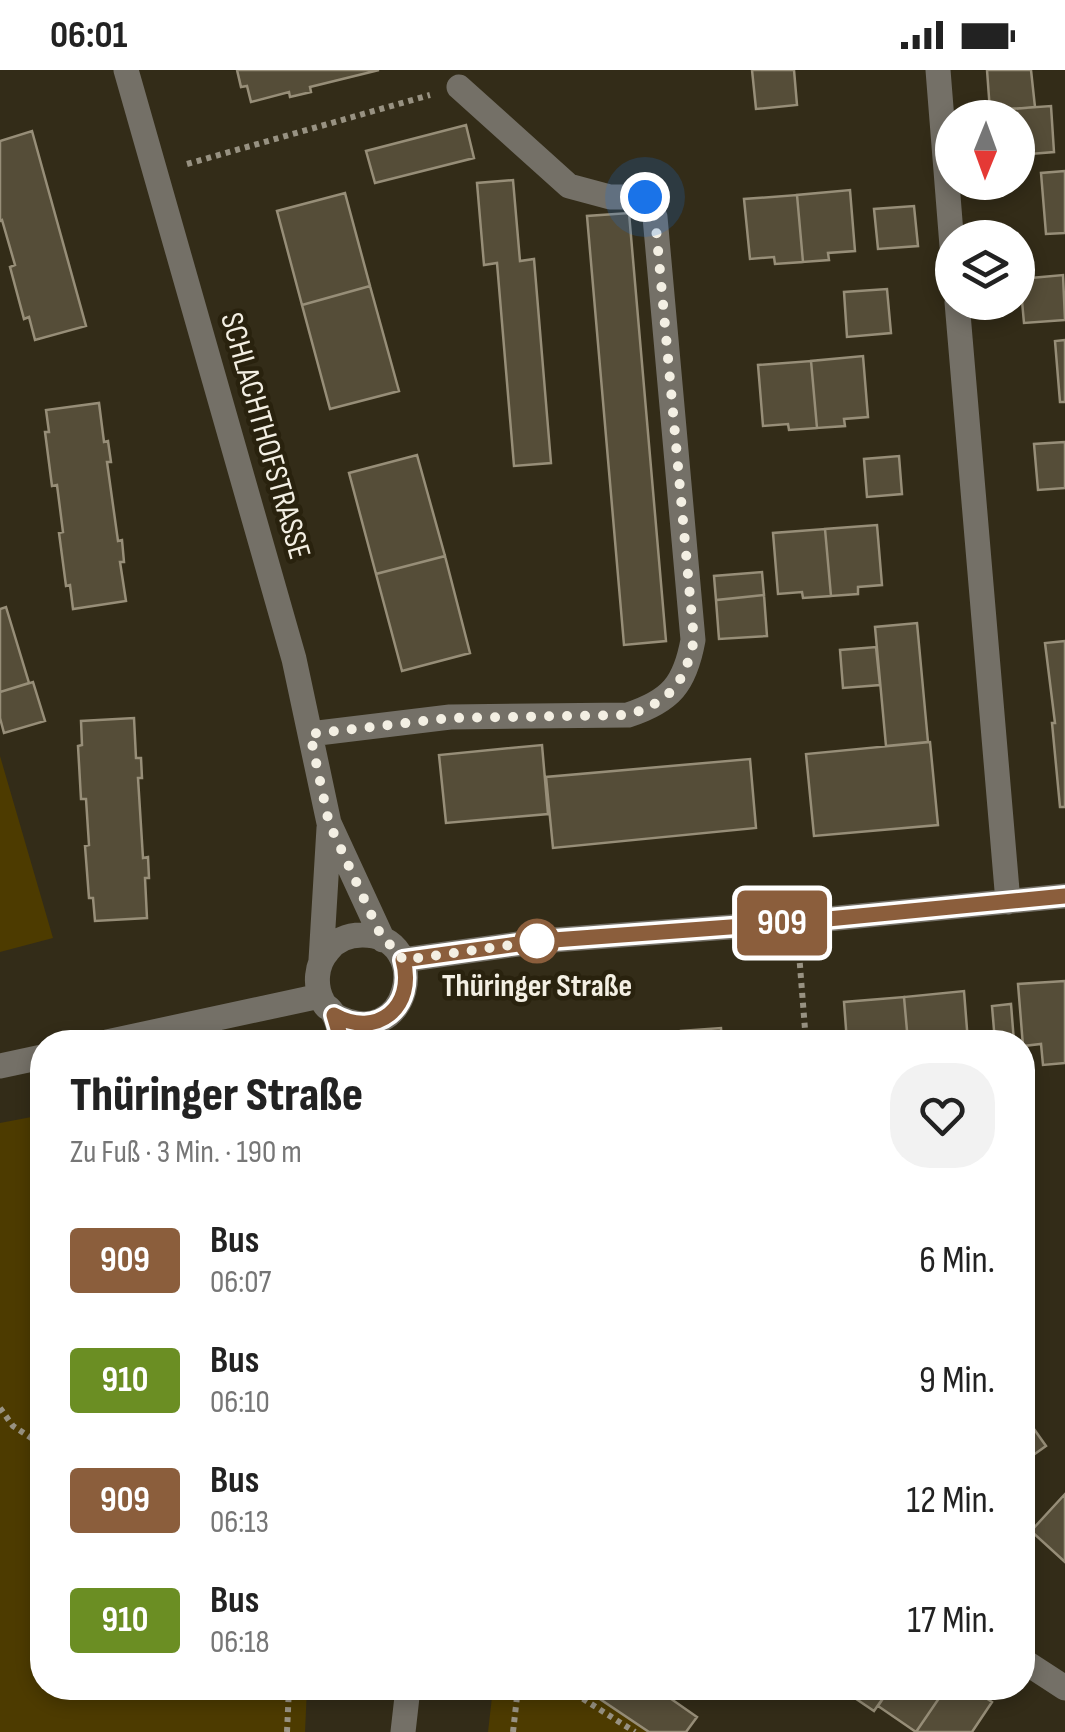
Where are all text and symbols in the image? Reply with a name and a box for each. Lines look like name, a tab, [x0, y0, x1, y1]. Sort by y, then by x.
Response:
text: 06:01	[50, 13, 127, 58]
north arrow	[935, 100, 1035, 200]
map controls	[935, 100, 1035, 320]
your location	[620, 172, 670, 222]
button: layers	[935, 220, 1035, 320]
street label: SCHLACHTHOFSTRASSE	[211, 308, 319, 564]
line badge: 909	[724, 890, 840, 956]
text: 909	[757, 902, 807, 945]
marker: Thüringer Straße	[516, 920, 558, 962]
place label: Thüringer Straße	[442, 967, 632, 1006]
button: heart	[890, 1063, 995, 1168]
text: Thüringer Straße	[70, 1067, 363, 1124]
text: Zu Fuß · 3 Min. · 190 m	[70, 1133, 302, 1172]
text: Bus	[210, 1218, 259, 1263]
text: 6 Min.	[919, 1238, 995, 1283]
text: 909	[100, 1239, 150, 1282]
text: 06:07	[210, 1263, 271, 1302]
text: Bus	[210, 1338, 259, 1383]
text: 9 Min.	[919, 1358, 995, 1403]
text: 910	[102, 1359, 148, 1402]
text: 06:10	[210, 1383, 270, 1422]
text: Bus	[210, 1458, 259, 1503]
text: 12 Min.	[906, 1478, 995, 1523]
text: 909	[100, 1479, 150, 1522]
text: 06:13	[210, 1503, 269, 1542]
text: Bus	[210, 1578, 259, 1623]
text: 17 Min.	[907, 1598, 995, 1643]
text: 910	[102, 1599, 148, 1642]
text: 06:18	[210, 1623, 270, 1662]

